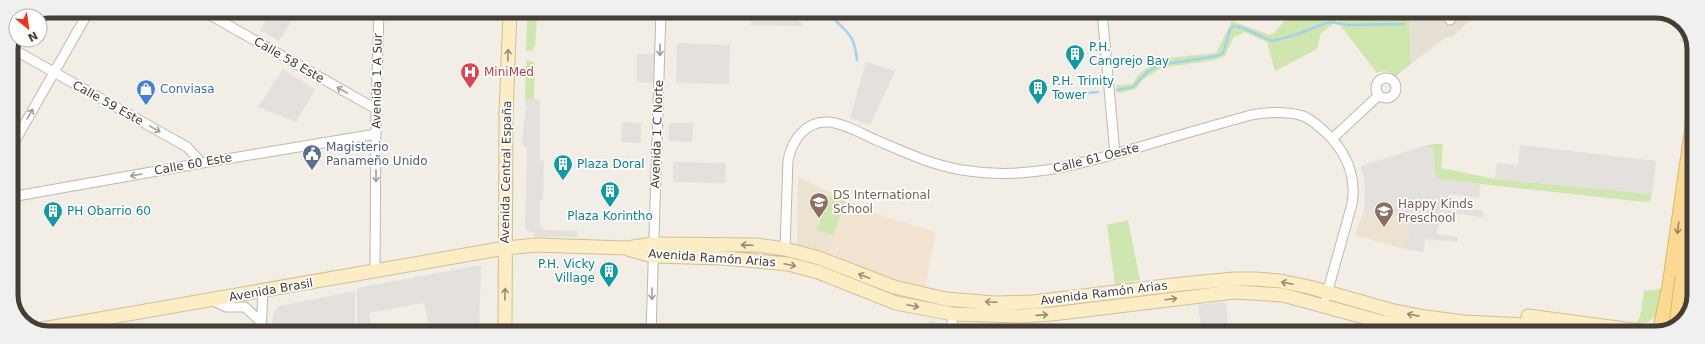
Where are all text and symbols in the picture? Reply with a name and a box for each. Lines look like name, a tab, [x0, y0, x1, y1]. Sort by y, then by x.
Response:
north arrow	[8, 8, 48, 48]
text: N	[25, 28, 40, 44]
street label: Avenida 1 A Sur	[369, 33, 385, 129]
street label: Calle 58 Este	[251, 34, 327, 86]
place label: P.H. Cangrejo Bay	[1089, 40, 1169, 68]
one-way arrow	[657, 43, 664, 56]
building icon: P.H. Cangrejo Bay	[1064, 43, 1086, 71]
one-way arrow	[504, 49, 512, 62]
hospital icon: MiniMed	[459, 61, 481, 89]
place label: MiniMed	[484, 65, 534, 79]
place label: P.H. Trinity Tower	[1051, 74, 1114, 102]
building icon: P.H. Trinity Tower	[1027, 77, 1049, 105]
street label: Calle 59 Este	[70, 78, 146, 128]
shop icon: Conviasa	[135, 78, 157, 106]
street label: Avenida 1 C Norte	[648, 79, 666, 189]
place label: Conviasa	[160, 82, 215, 96]
one-way arrow	[336, 85, 348, 93]
street label: Avenida Central España	[498, 100, 514, 244]
one-way arrow	[27, 108, 35, 120]
one-way arrow	[149, 126, 161, 133]
place label: Magisterio Panameño Unido	[326, 140, 428, 168]
street label: Calle 61 Oeste	[1052, 141, 1140, 175]
public building icon: Magisterio Panameño Unido	[301, 143, 323, 171]
street label: Calle 60 Este	[153, 150, 233, 178]
building icon: Plaza Doral	[552, 153, 574, 181]
place label: Plaza Doral	[577, 157, 645, 171]
one-way arrow	[372, 169, 379, 182]
one-way arrow	[130, 171, 143, 179]
building icon: Plaza Korintho	[599, 180, 621, 208]
place label: DS International School	[833, 188, 930, 216]
school or university icon: DS International School	[808, 191, 830, 219]
place label: Happy Kinds Preschool	[1398, 197, 1473, 225]
building icon: PH Obarrio 60	[42, 200, 64, 228]
school or university icon: Happy Kinds Preschool	[1373, 200, 1395, 228]
place label: PH Obarrio 60	[67, 204, 151, 218]
place label: Plaza Korintho	[567, 209, 653, 223]
one-way arrow	[1674, 221, 1682, 234]
one-way arrow	[741, 241, 754, 249]
street label: Avenida Ramón Arias	[648, 247, 776, 269]
place label: P.H. Vicky Village	[538, 257, 595, 285]
building icon: P.H. Vicky Village	[598, 260, 620, 288]
one-way arrow	[783, 262, 796, 270]
one-way arrow	[859, 271, 871, 279]
street label: Avenida Brasil	[228, 276, 314, 304]
street label: Avenida Ramón Arias	[1040, 278, 1168, 308]
one-way arrow	[1281, 278, 1294, 286]
one-way arrow	[648, 287, 656, 300]
one-way arrow	[501, 288, 509, 301]
one-way arrow	[1164, 295, 1177, 303]
one-way arrow	[985, 299, 998, 306]
one-way arrow	[906, 303, 919, 311]
one-way arrow	[1407, 310, 1420, 318]
one-way arrow	[1035, 311, 1048, 318]

